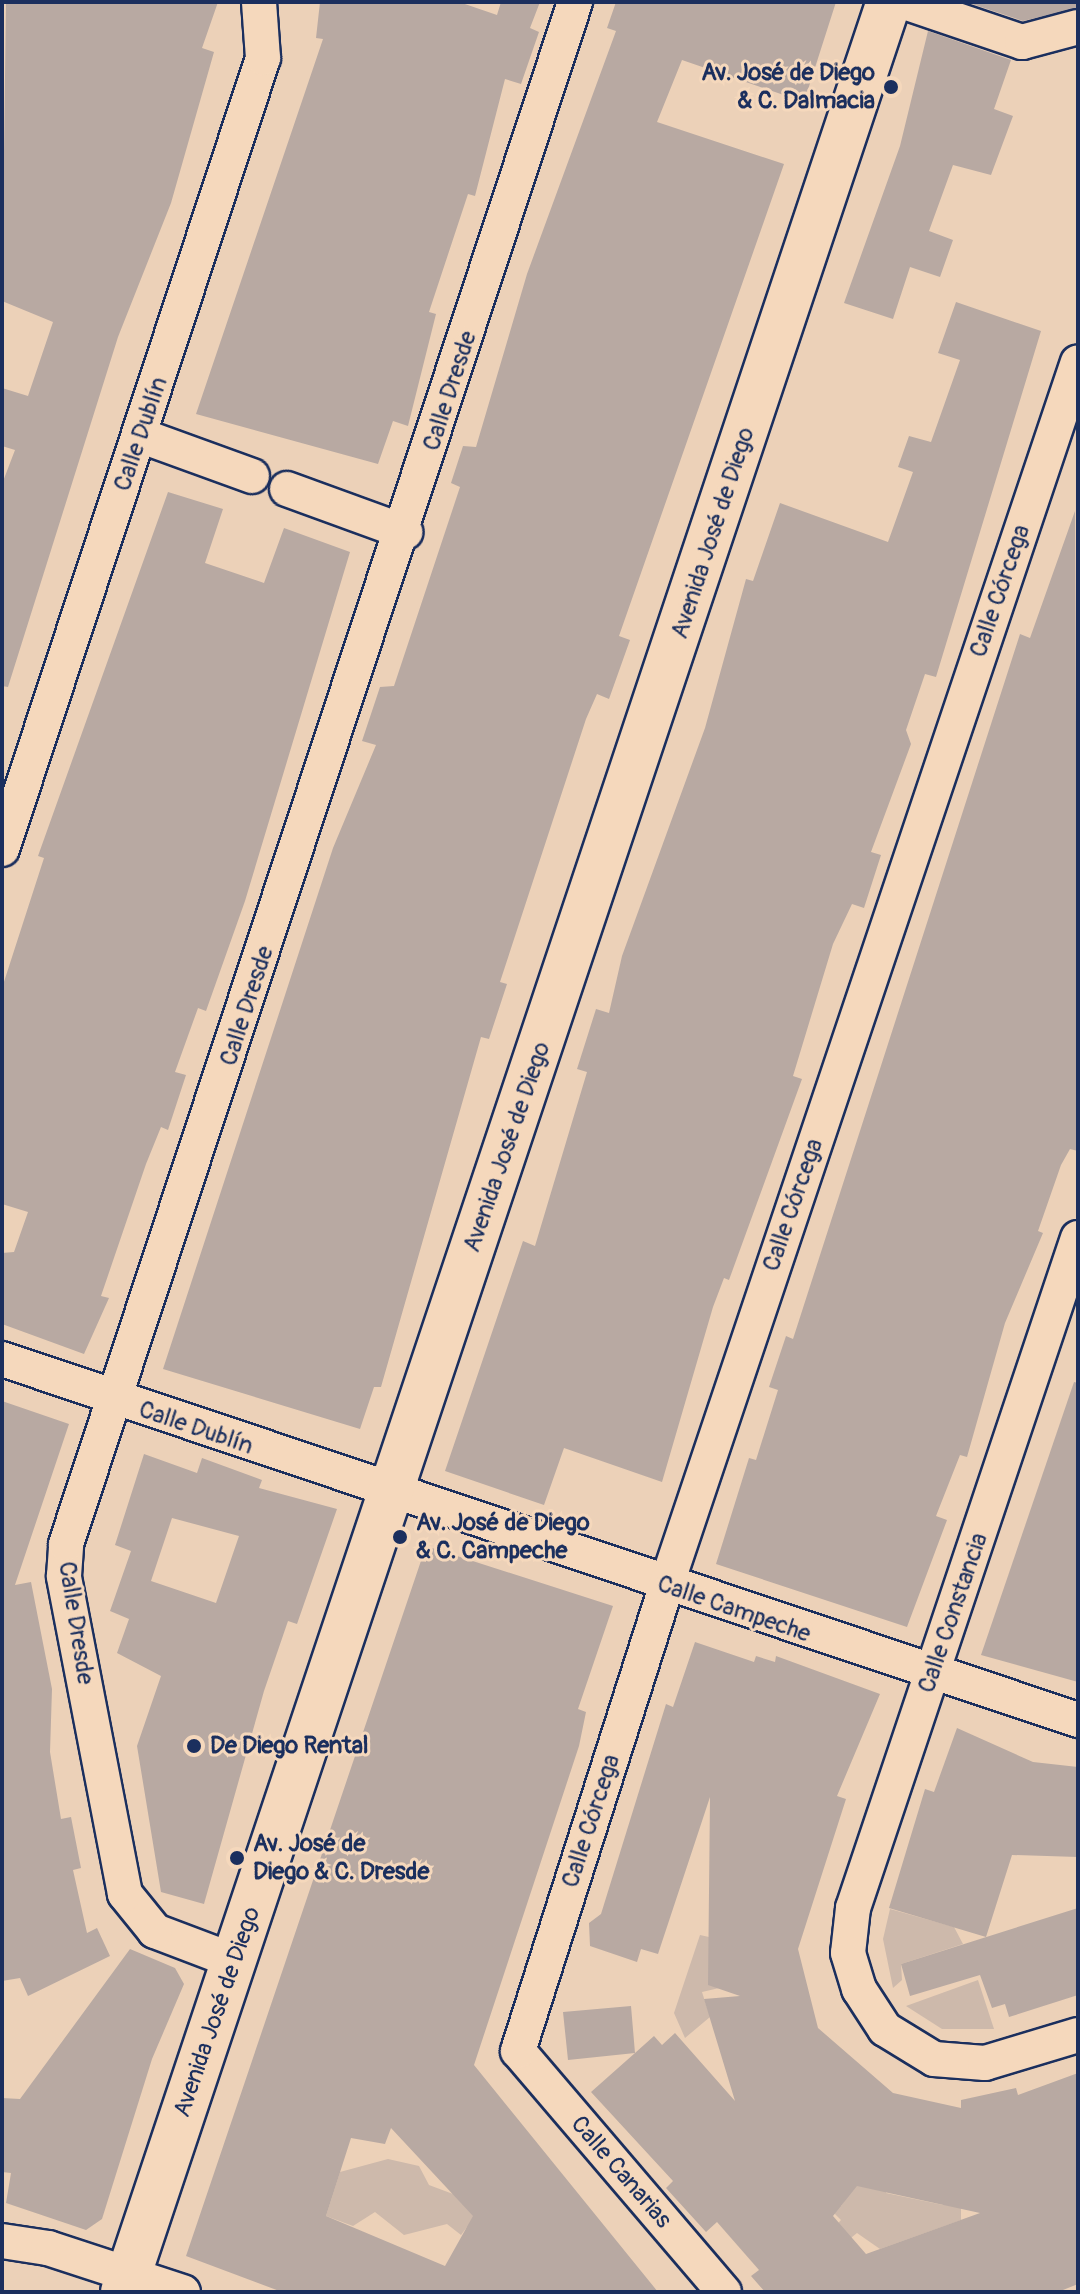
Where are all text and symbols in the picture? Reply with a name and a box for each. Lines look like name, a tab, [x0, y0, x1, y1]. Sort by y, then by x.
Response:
place label: Av. José de Diego & C. Dalmacia	[701, 59, 875, 115]
marker: Av. José de Diego & C. Dalmacia	[882, 78, 900, 96]
street label: Calle Dresde	[417, 328, 483, 454]
street label: Calle Dublín	[108, 373, 174, 495]
street label: Avenida José de Diego	[665, 424, 761, 642]
street label: Calle Córcega	[964, 521, 1036, 661]
street label: Calle Dresde	[214, 943, 280, 1069]
street label: Avenida José de Diego	[457, 1038, 557, 1256]
street label: Calle Córcega	[757, 1135, 829, 1275]
street label: Calle Dublín	[135, 1395, 257, 1461]
place label: Av. José de Diego & C. Campeche	[416, 1509, 590, 1565]
marker: Av. José de Diego & C. Campeche	[391, 1528, 409, 1546]
street label: Calle Constancia	[912, 1529, 994, 1697]
street label: Calle Dresde	[52, 1560, 100, 1686]
street label: Calle Campeche	[654, 1569, 814, 1649]
place label: De Diego Rental	[210, 1732, 369, 1760]
marker: De Diego Rental	[185, 1737, 203, 1755]
street label: Calle Córcega	[556, 1751, 626, 1891]
place label: Av. José de Diego & C. Dresde	[253, 1830, 429, 1886]
marker: Av. José de Diego & C. Dresde	[228, 1849, 246, 1867]
street label: Avenida José de Diego	[167, 1903, 267, 2121]
street label: Calle Canarias	[564, 2110, 678, 2234]

